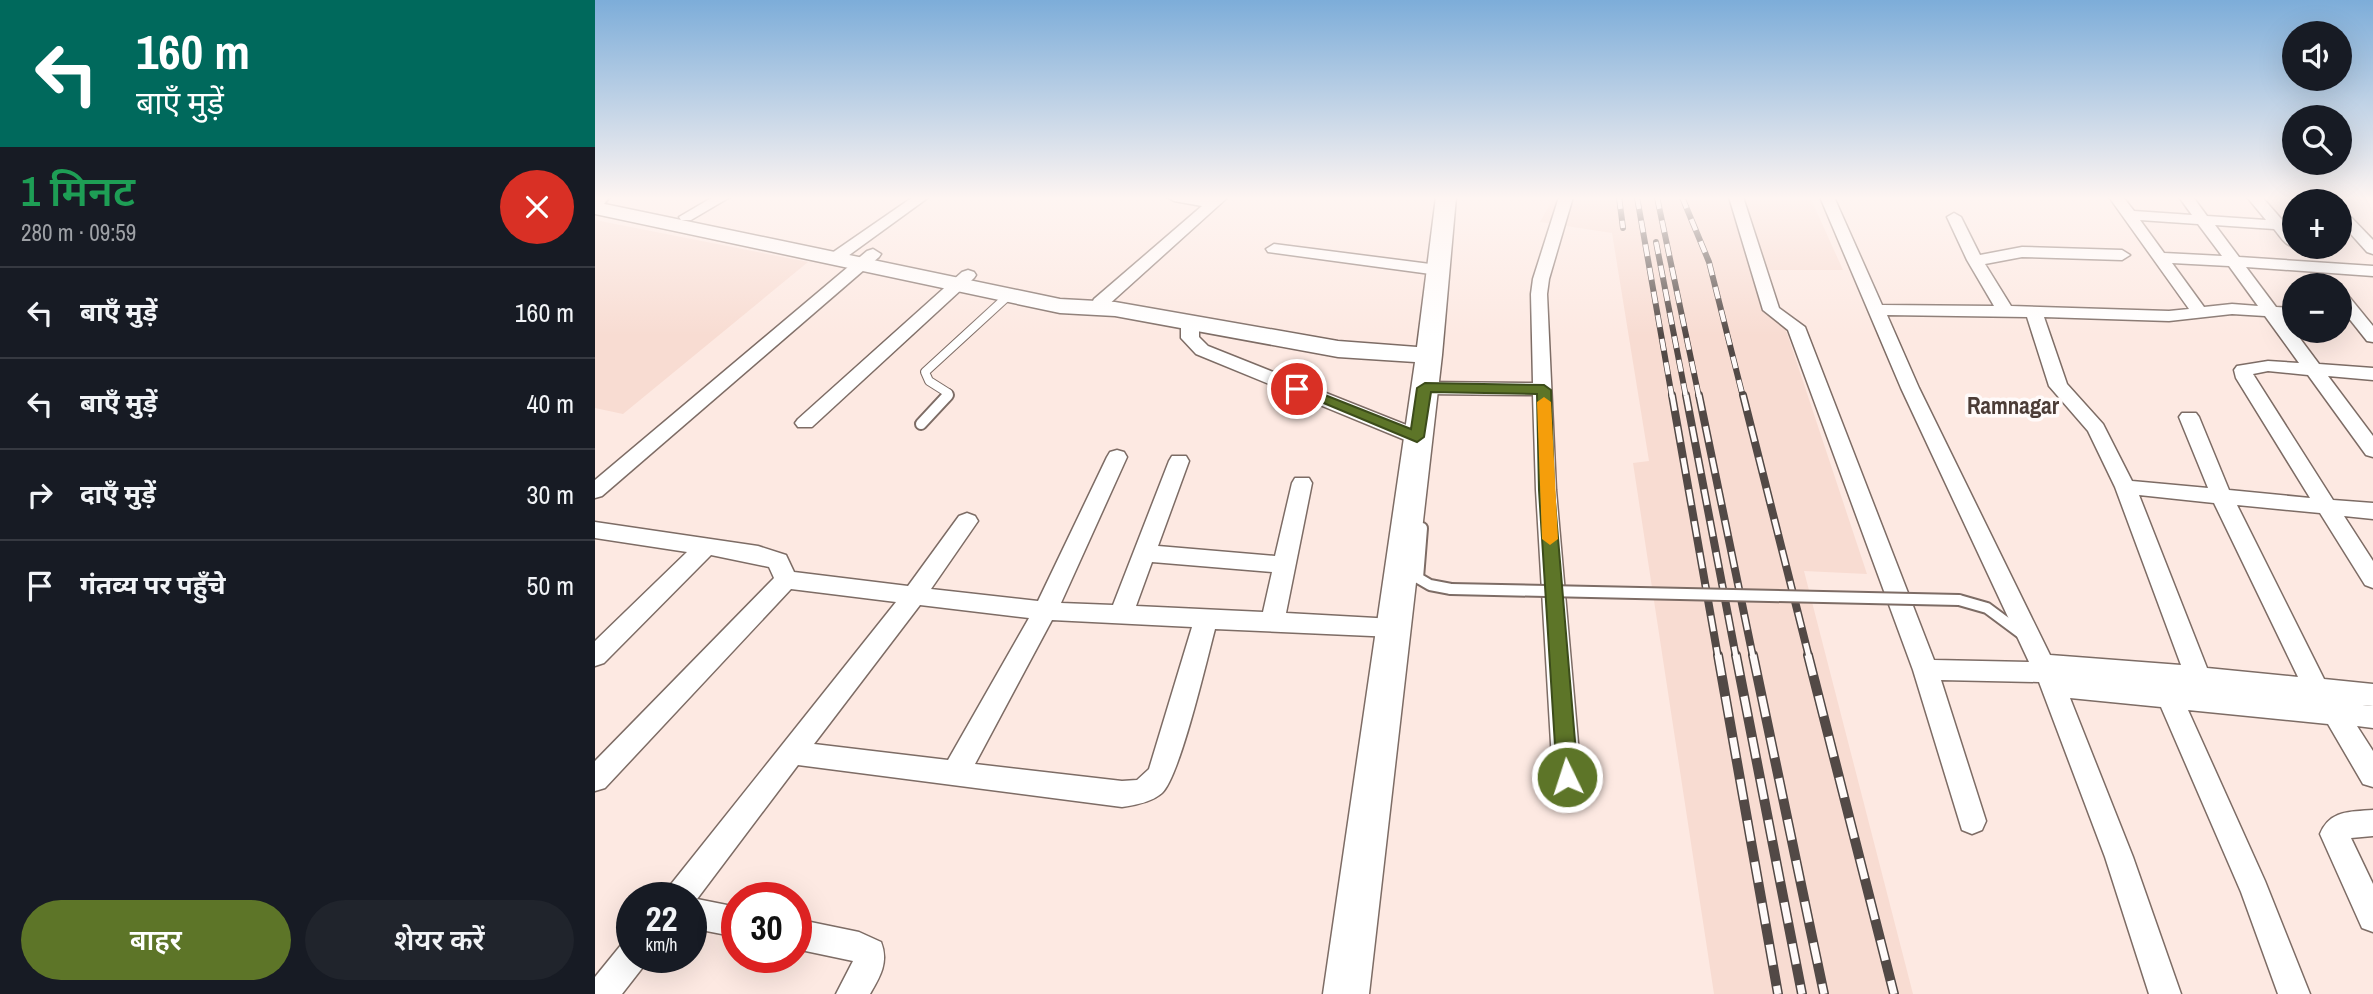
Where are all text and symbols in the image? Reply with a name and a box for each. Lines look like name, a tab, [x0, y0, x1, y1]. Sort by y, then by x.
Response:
text: 160 m	[136, 18, 250, 84]
map controls	[2282, 21, 2352, 343]
button: sound	[2282, 21, 2352, 91]
icon: left	[21, 28, 112, 119]
text: बाएँ मुड़ें	[136, 81, 224, 124]
button: search	[2282, 105, 2352, 175]
text: 1 मिनट	[21, 163, 135, 219]
button: close	[500, 170, 574, 244]
button: +	[2282, 189, 2352, 259]
text: 280 m · 09:59	[21, 217, 136, 248]
button: −	[2282, 273, 2352, 343]
icon: left	[21, 294, 59, 332]
text: बाएँ मुड़ें	[80, 294, 157, 329]
text: 160 m	[515, 295, 574, 330]
pin	[1267, 359, 1327, 419]
icon: arrive	[1278, 370, 1316, 408]
icon: left	[21, 385, 59, 423]
text: बाएँ मुड़ें	[80, 385, 157, 420]
text: 40 m	[527, 386, 574, 421]
district label: Ramnagar	[1967, 390, 2060, 421]
icon: right	[21, 476, 59, 514]
text: दाएँ मुड़ें	[80, 476, 156, 511]
text: 30 m	[527, 477, 574, 512]
icon: arrive	[21, 567, 59, 605]
text: गंतव्य पर पहुँचे	[80, 567, 226, 602]
text: 50 m	[527, 568, 574, 603]
position arrow	[1530, 740, 1604, 814]
speed limit sign: 30	[721, 882, 812, 973]
text: 22	[646, 895, 677, 942]
button: बाहर	[21, 900, 291, 980]
button: शेयर करें	[305, 900, 574, 980]
text: km/h	[646, 932, 678, 957]

